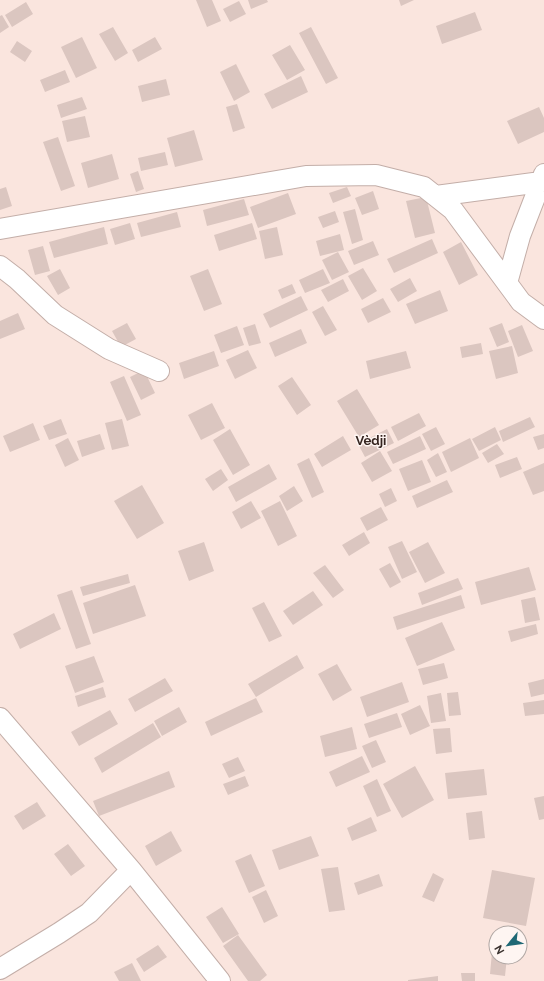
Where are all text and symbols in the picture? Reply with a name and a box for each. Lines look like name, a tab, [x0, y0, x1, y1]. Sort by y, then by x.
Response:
district label: Vèdji	[356, 433, 386, 448]
north arrow	[488, 925, 528, 965]
text: N	[492, 943, 507, 956]

